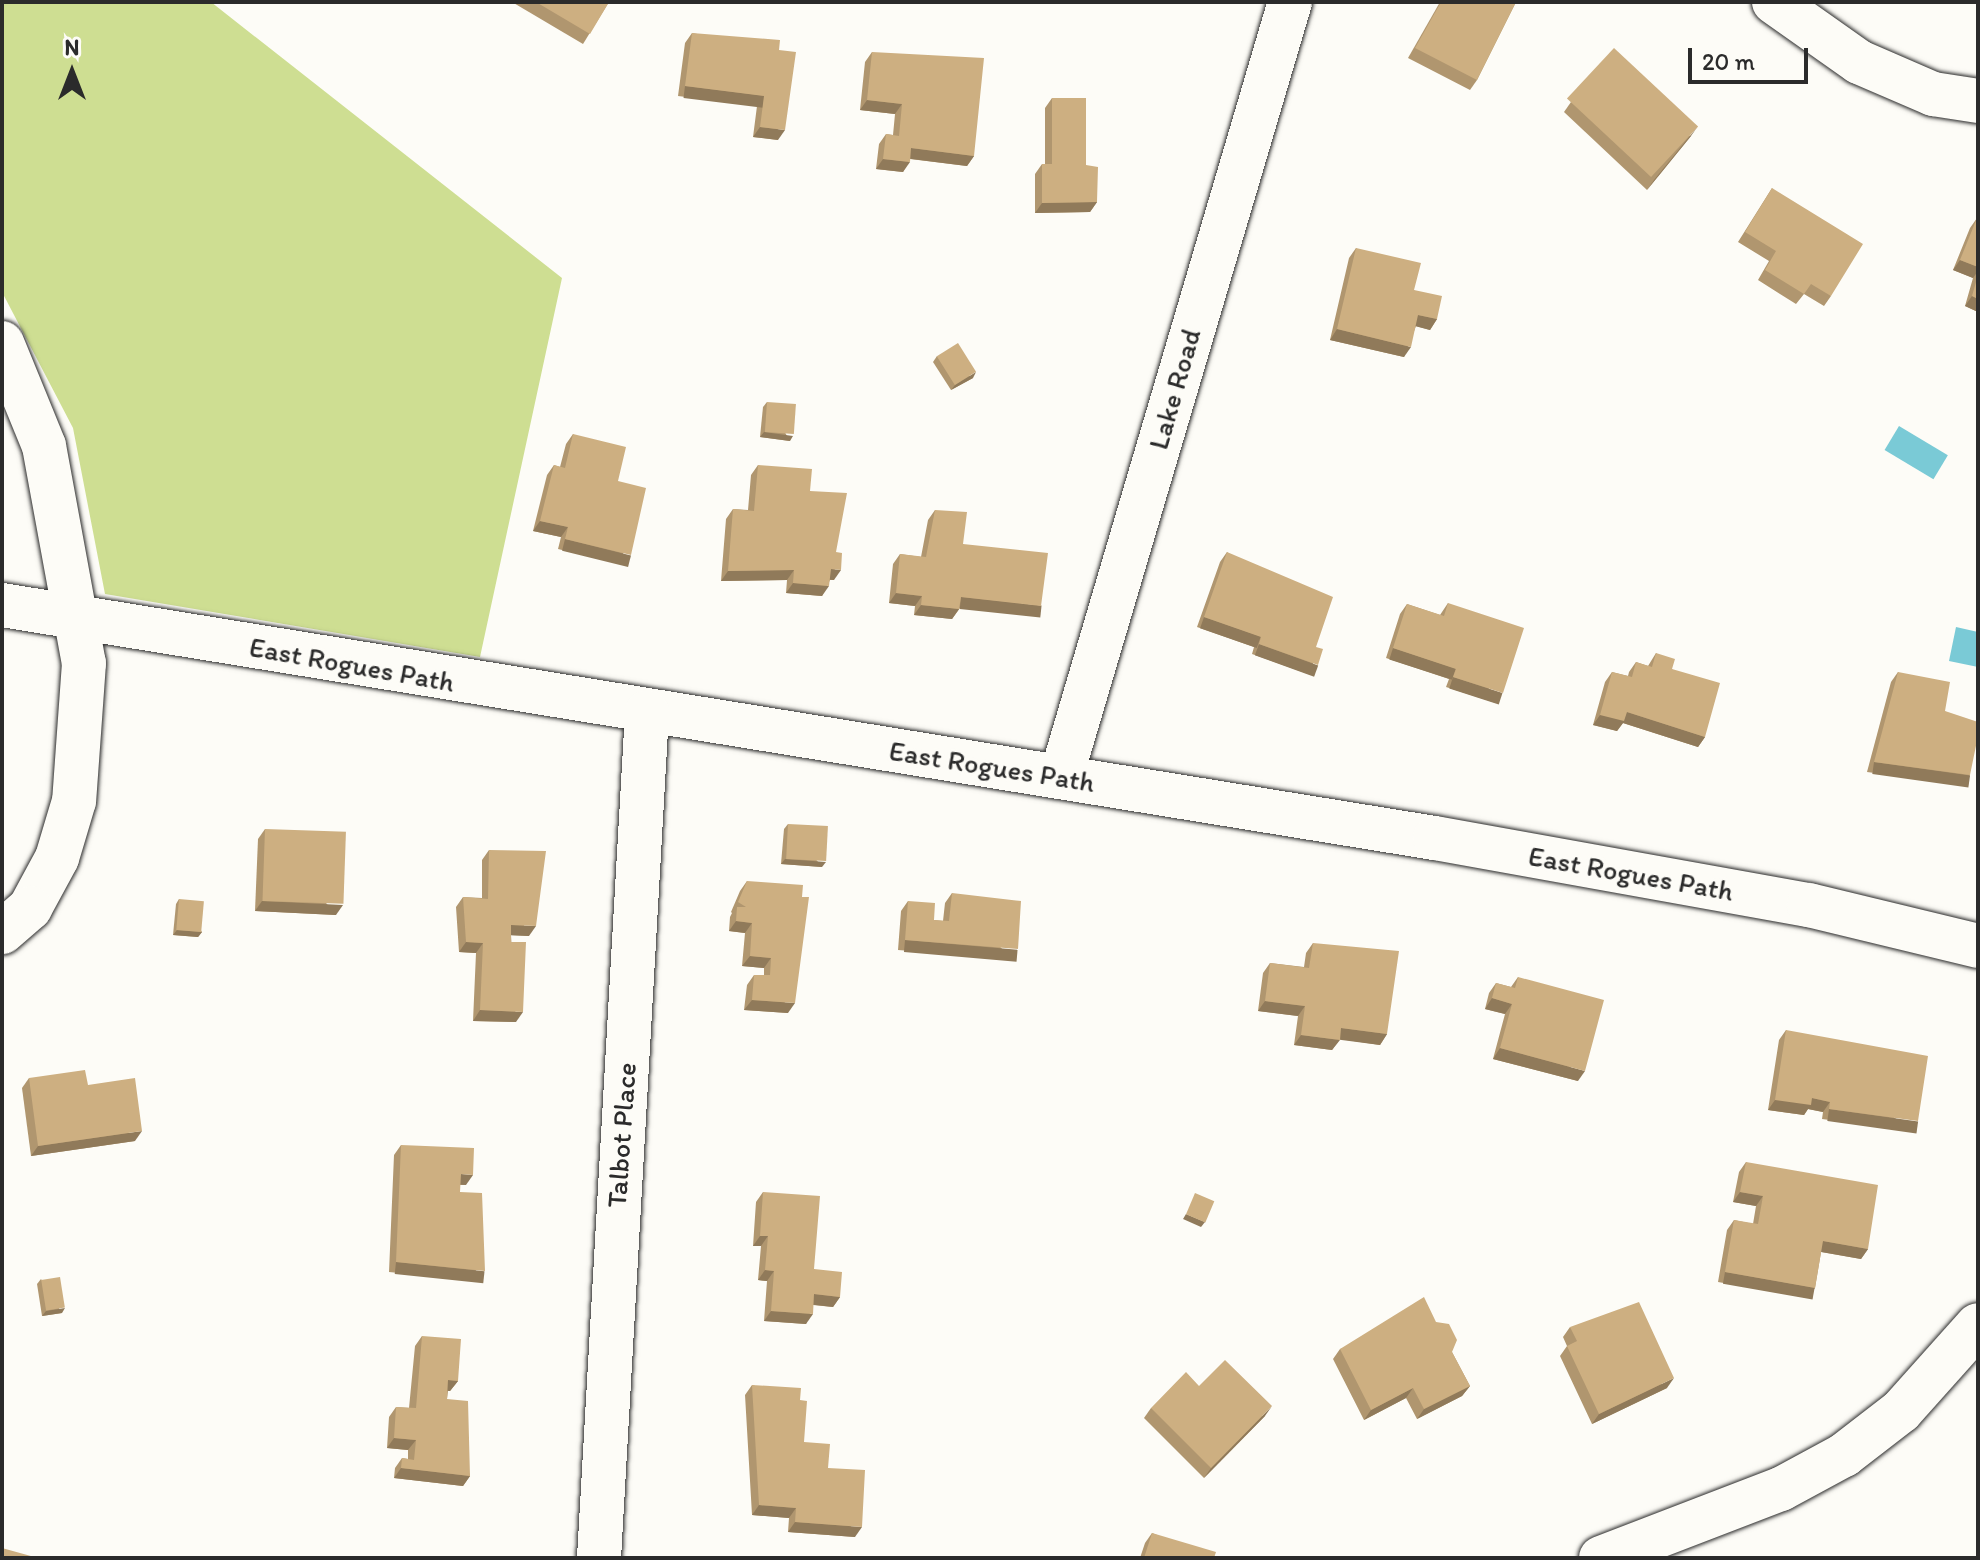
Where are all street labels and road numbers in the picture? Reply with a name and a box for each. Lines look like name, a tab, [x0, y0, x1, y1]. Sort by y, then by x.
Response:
street label: Lake Road	[1141, 325, 1207, 453]
street label: East Rogues Path	[247, 630, 457, 698]
street label: East Rogues Path	[887, 733, 1097, 799]
street label: East Rogues Path	[1526, 839, 1736, 907]
street label: Talbot Place	[599, 1061, 643, 1209]

